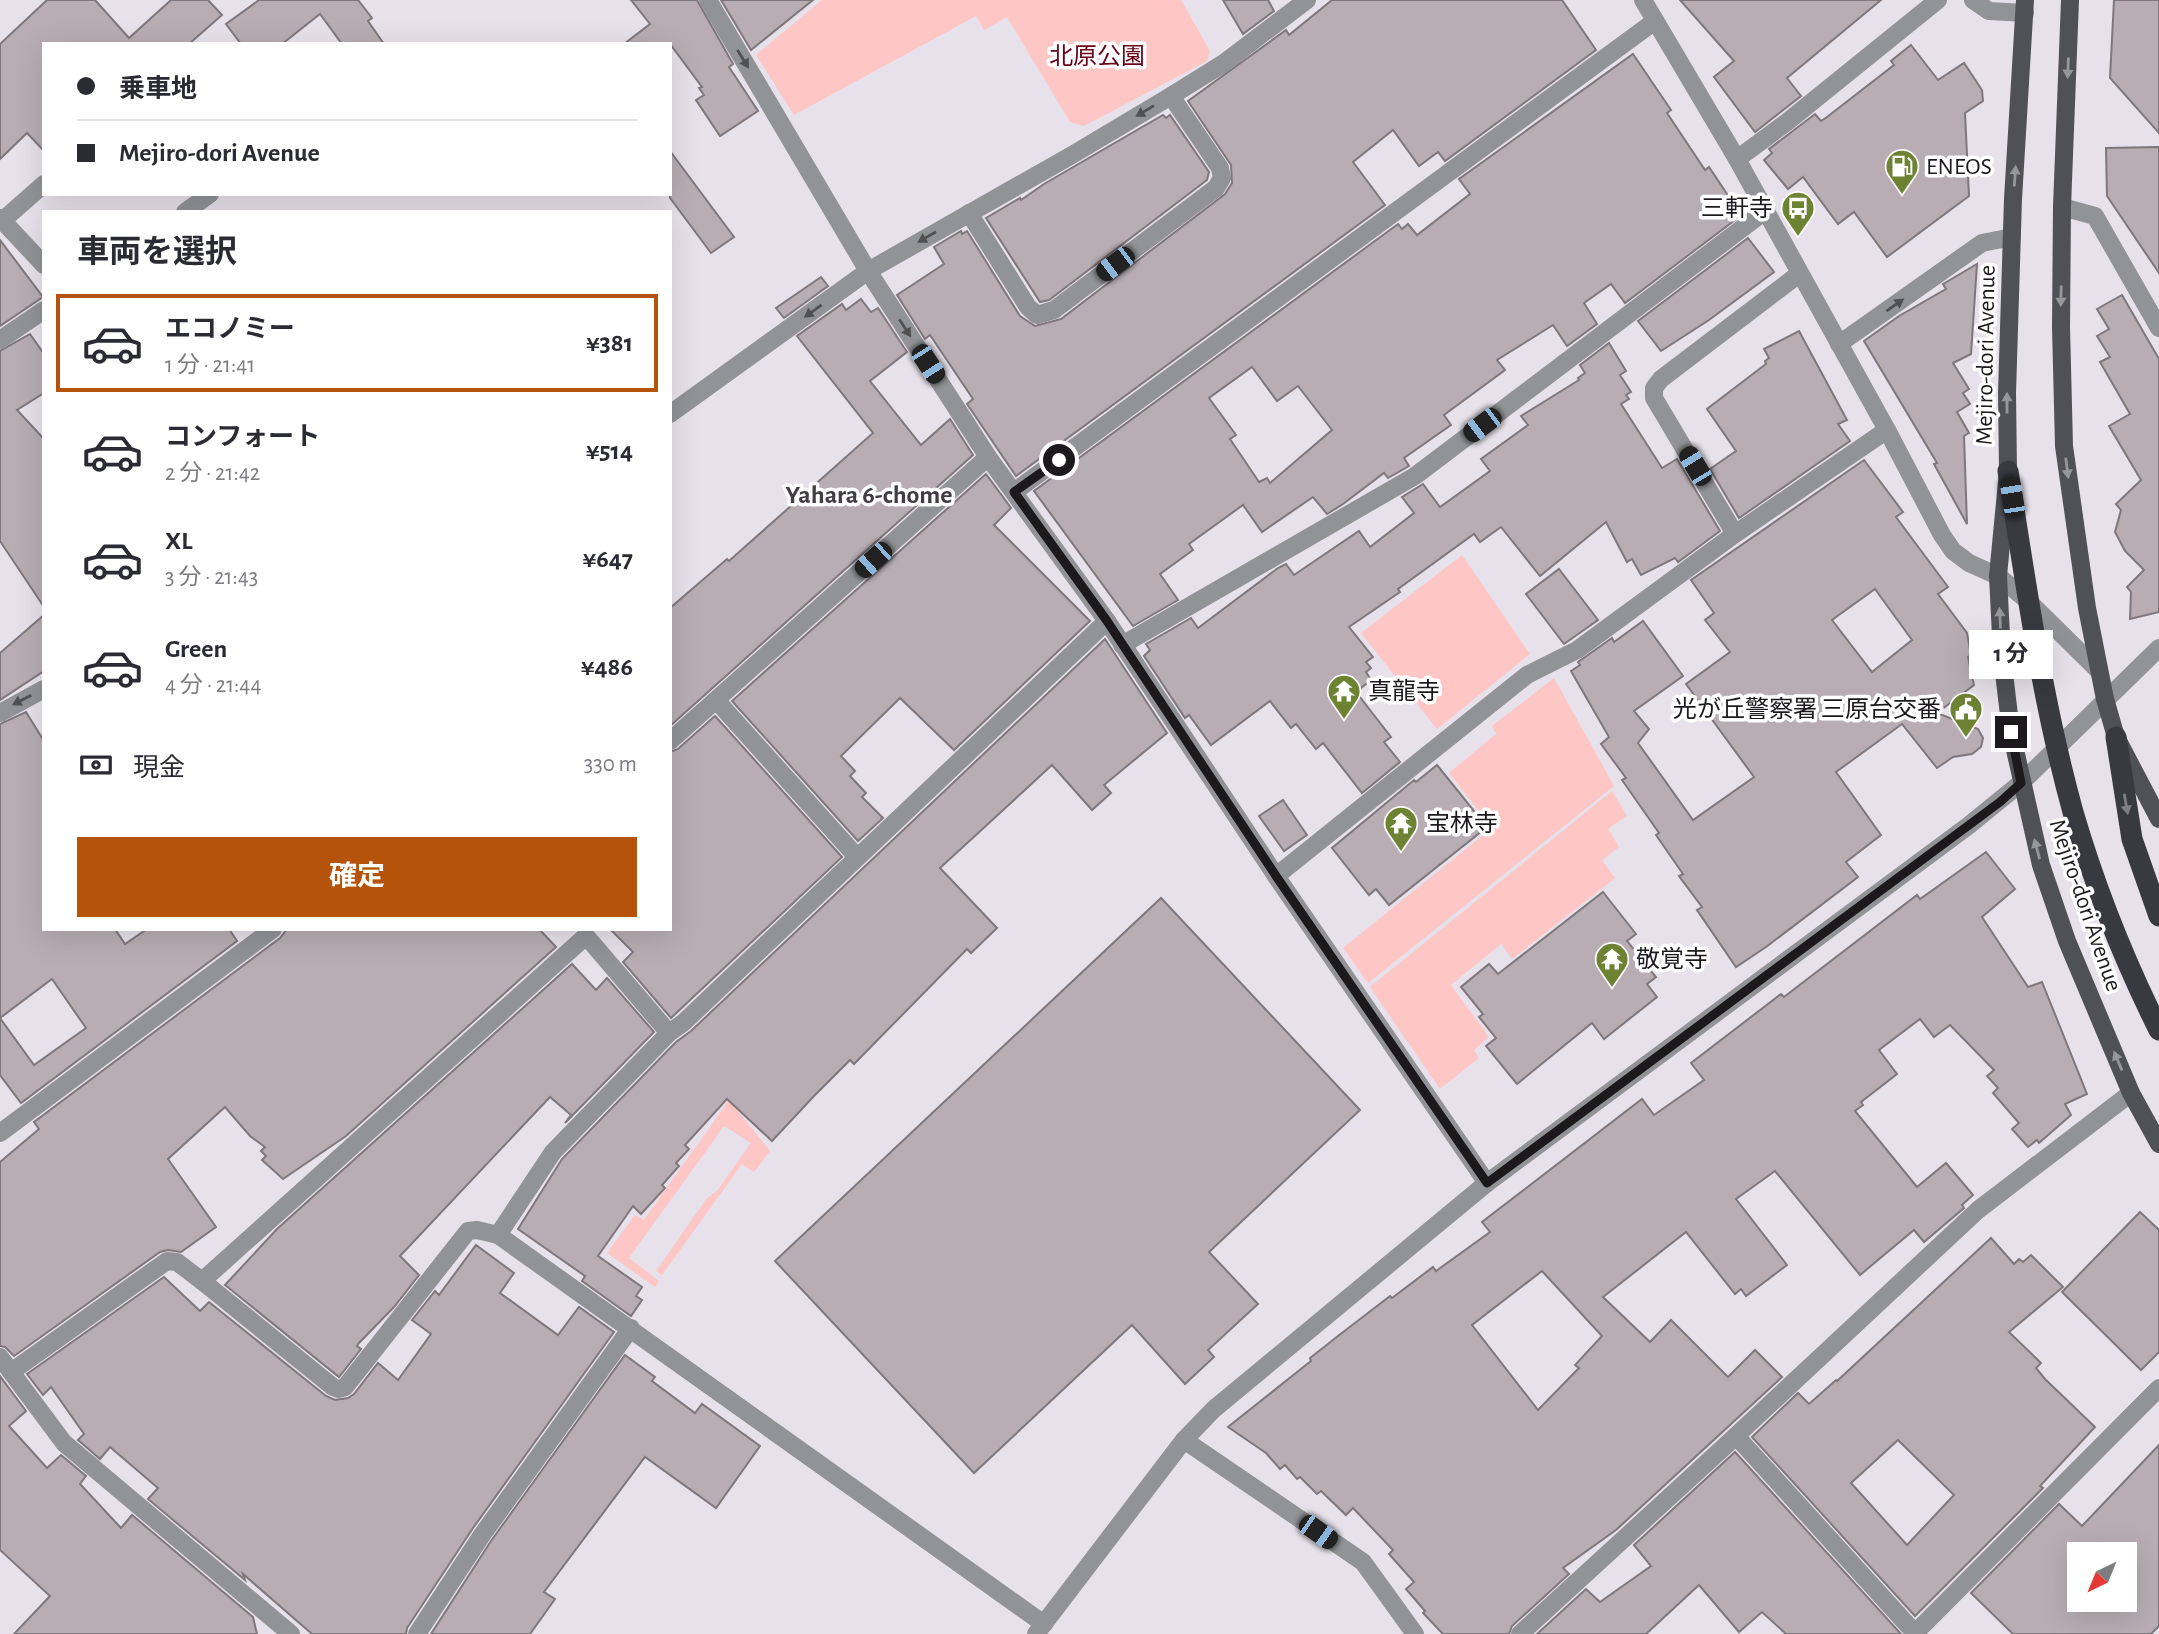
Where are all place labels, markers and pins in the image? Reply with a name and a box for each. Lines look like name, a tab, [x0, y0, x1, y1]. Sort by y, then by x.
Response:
fuel station icon: ENEOS	[1883, 147, 1921, 196]
place label: ENEOS	[1926, 155, 1992, 179]
bus stop icon: 三軒寺	[1779, 189, 1817, 238]
place label: 三軒寺	[1701, 195, 1773, 221]
temple icon: 真龍寺	[1325, 672, 1363, 721]
place label: 真龍寺	[1368, 678, 1440, 704]
public building icon: 光が丘警察署 三原台交番	[1947, 690, 1985, 739]
place label: 光が丘警察署 三原台交番	[1673, 696, 1941, 722]
temple icon: 宝林寺	[1382, 804, 1420, 853]
place label: 宝林寺	[1426, 810, 1498, 836]
temple icon: 敬覚寺	[1593, 940, 1631, 989]
place label: 敬覚寺	[1636, 946, 1708, 972]

